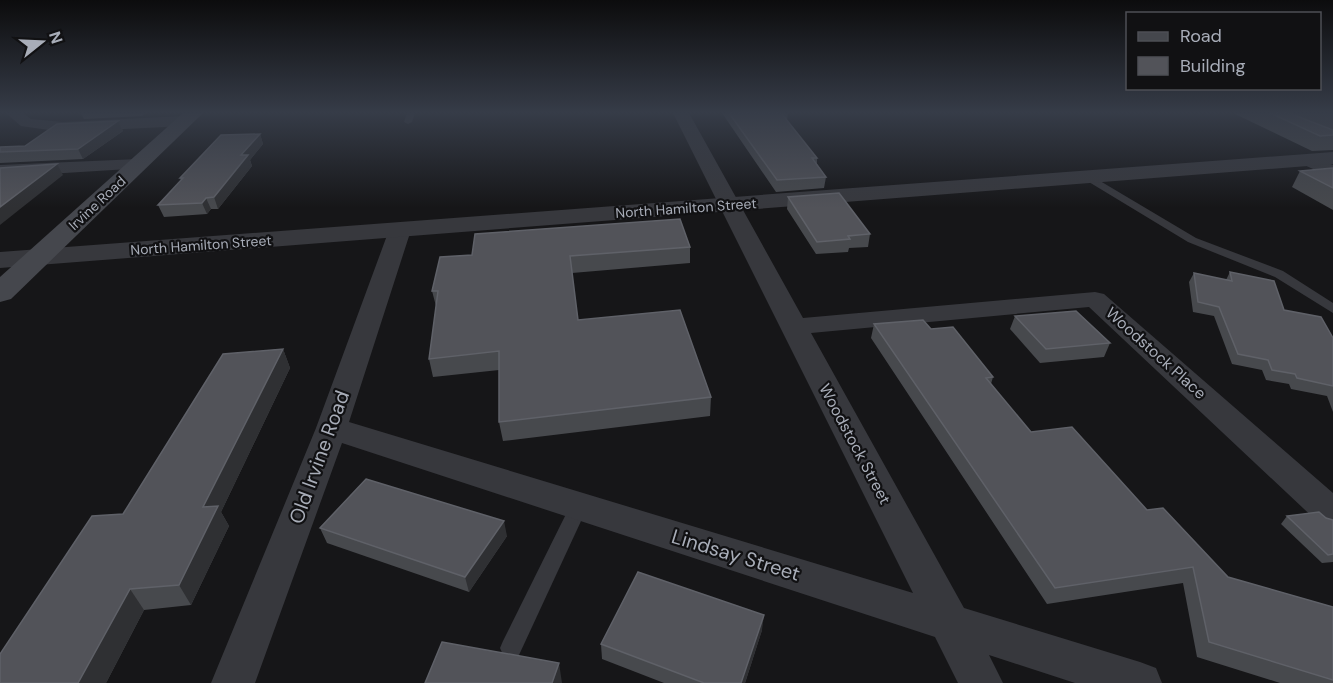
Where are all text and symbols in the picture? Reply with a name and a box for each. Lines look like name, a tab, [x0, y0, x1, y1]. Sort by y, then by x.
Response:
north arrow	[12, 12, 72, 72]
legend	[1126, 12, 1321, 90]
text: Road	[1180, 24, 1222, 48]
text: N	[44, 29, 68, 46]
text: Building	[1180, 54, 1245, 78]
street label: Irvine Road	[65, 172, 129, 234]
street label: North Hamilton Street	[615, 194, 757, 222]
street label: North Hamilton Street	[130, 231, 272, 259]
street label: Woodstock Place	[1101, 302, 1211, 404]
street label: Woodstock Street	[814, 380, 896, 508]
street label: Old Irvine Road	[283, 387, 355, 527]
street label: Lindsay Street	[669, 523, 804, 587]

